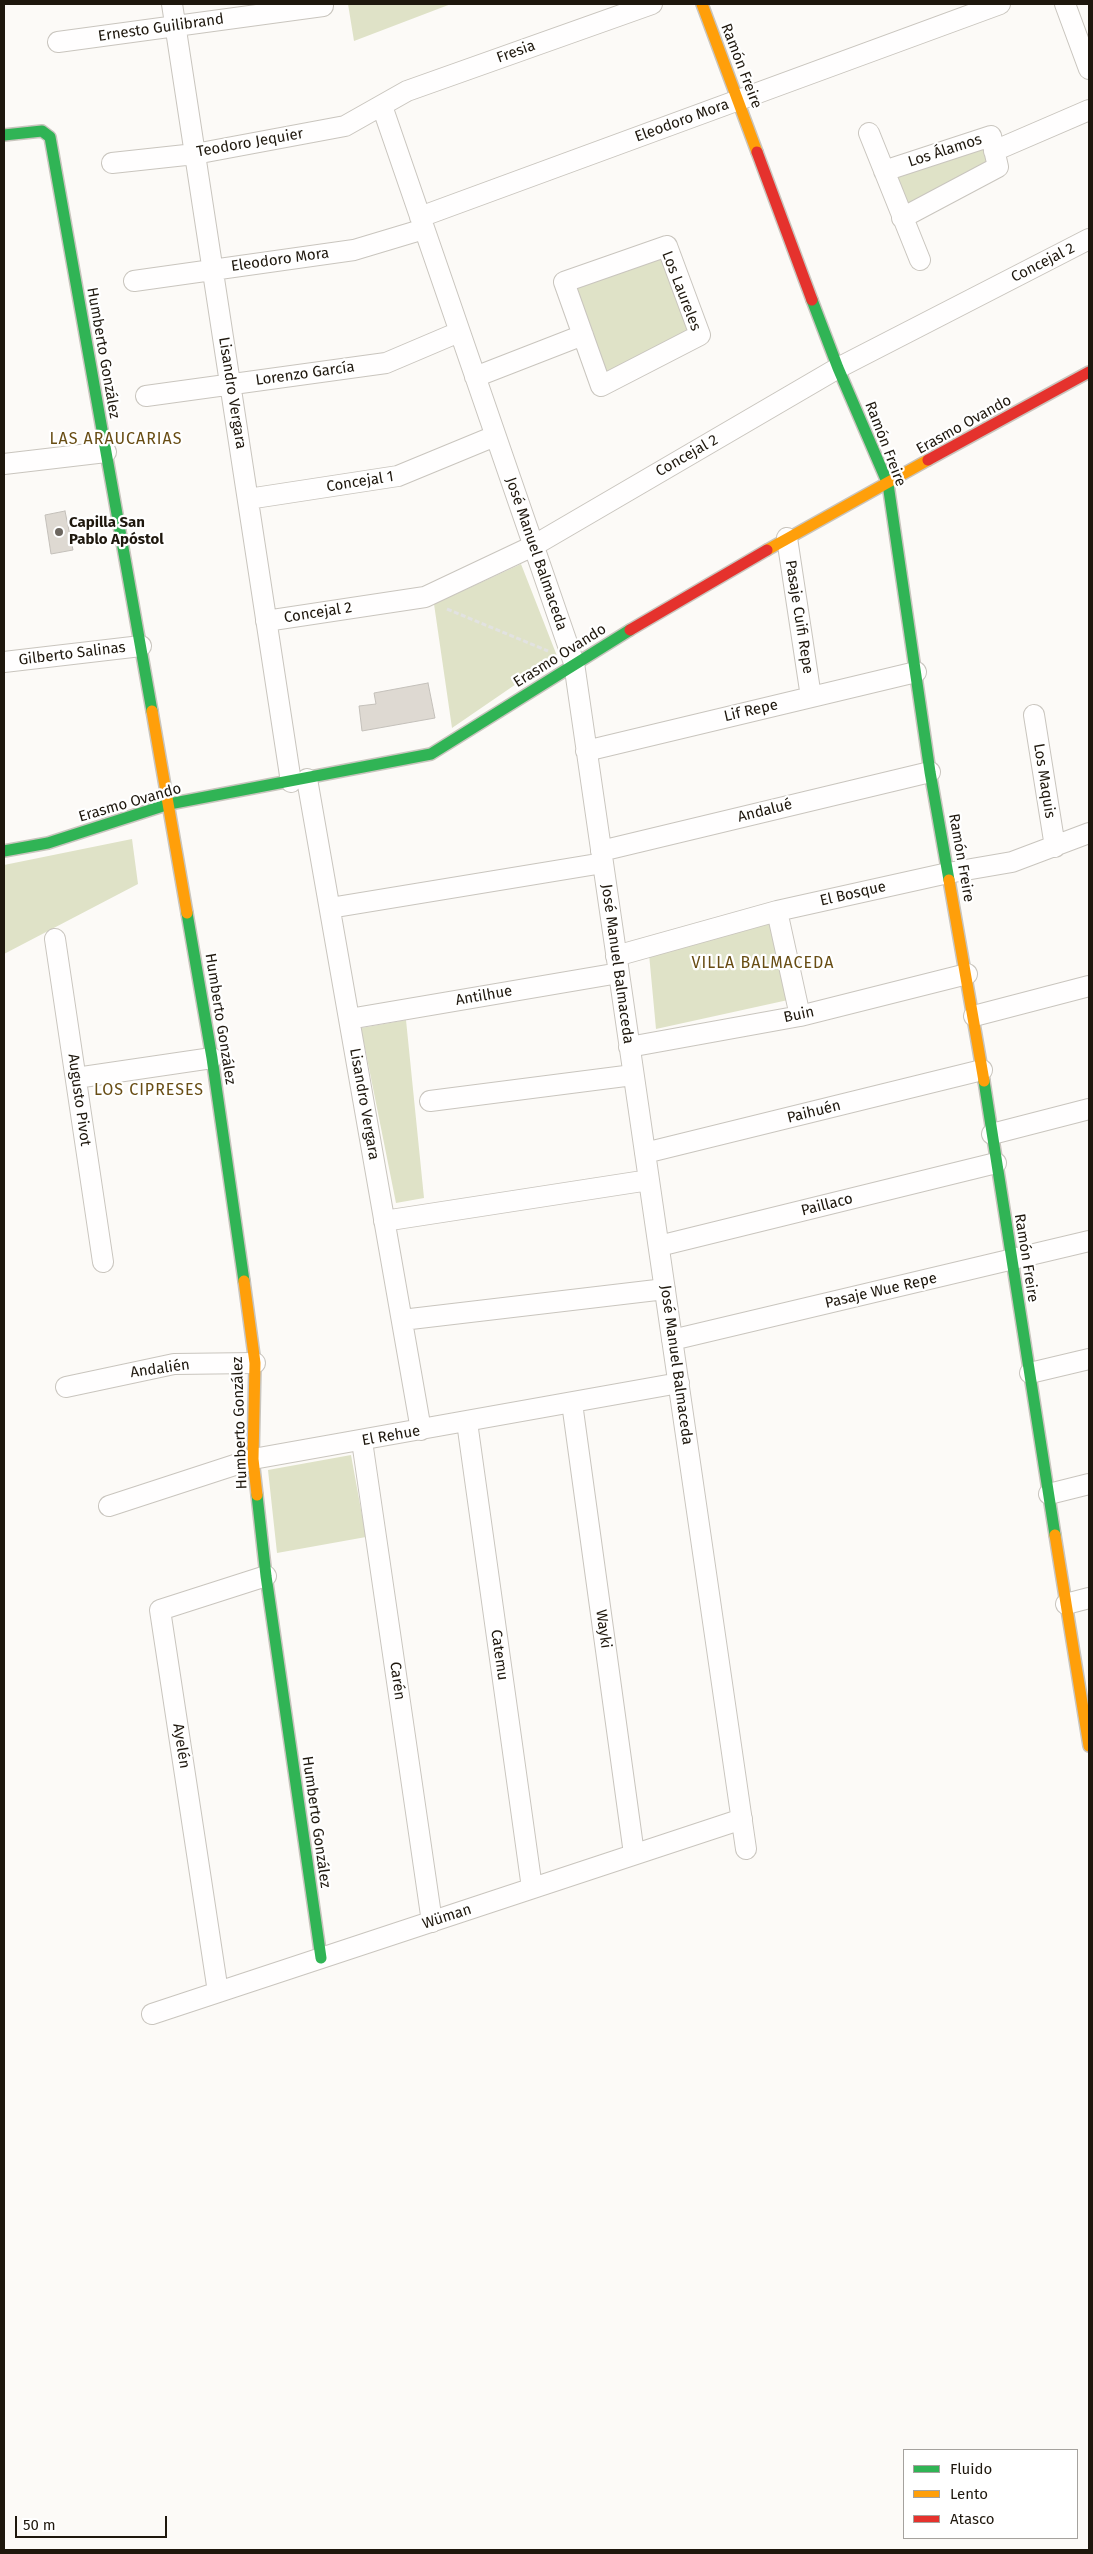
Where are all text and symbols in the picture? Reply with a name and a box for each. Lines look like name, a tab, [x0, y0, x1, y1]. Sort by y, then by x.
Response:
street label: Ernesto Guilibrand	[97, 10, 225, 46]
street label: Ramón Freire	[717, 21, 765, 111]
street label: Fresia	[494, 37, 538, 67]
street label: Eleodoro Mora	[632, 96, 732, 146]
street label: Teodoro Jequier	[195, 125, 305, 161]
street label: Los Álamos	[906, 131, 984, 171]
street label: Concejal 2	[1008, 239, 1078, 287]
street label: Eleodoro Mora	[230, 244, 330, 276]
street label: Los Laureles	[658, 249, 704, 333]
street label: Humberto González	[83, 286, 123, 420]
street label: Lisandro Vergara	[214, 336, 250, 450]
street label: Lorenzo García	[254, 358, 356, 390]
street label: Erasmo Ovando	[913, 391, 1015, 459]
street label: Ramón Freire	[861, 399, 909, 489]
district label: LAS ARAUCARIAS	[48, 430, 184, 450]
street label: Concejal 2	[653, 431, 721, 481]
street label: Concejal 1	[325, 468, 395, 496]
street label: José Manuel Balmaceda	[501, 475, 571, 633]
place label: Capilla San Pablo Apóstol	[69, 514, 164, 549]
marker: Capilla San Pablo Apóstol	[53, 526, 65, 538]
street label: Pasaje Cuifi Repe	[781, 559, 817, 675]
street label: Concejal 2	[283, 599, 353, 627]
street label: Erasmo Ovando	[510, 620, 610, 692]
street label: Gilberto Salinas	[18, 639, 126, 669]
street label: Lif Repe	[722, 696, 780, 726]
street label: Los Maquis	[1029, 742, 1059, 820]
street label: Erasmo Ovando	[77, 780, 183, 826]
street label: Andalué	[736, 796, 794, 826]
street label: Ramón Freire	[944, 812, 978, 904]
street label: El Bosque	[818, 878, 888, 910]
street label: José Manuel Balmaceda	[597, 883, 637, 1045]
street label: Humberto González	[201, 952, 239, 1086]
district label: VILLA BALMACEDA	[690, 954, 836, 974]
street label: Antilhue	[454, 982, 514, 1010]
street label: Buin	[782, 1003, 816, 1027]
street label: Lisandro Vergara	[345, 1047, 383, 1161]
street label: Augusto Pivot	[64, 1053, 94, 1147]
district label: LOS CIPRESES	[92, 1081, 206, 1101]
street label: Paihuén	[785, 1097, 843, 1127]
street label: Paillaco	[799, 1190, 855, 1220]
street label: Ramón Freire	[1010, 1212, 1042, 1304]
street label: Pasaje Wue Repe	[823, 1269, 939, 1313]
street label: José Manuel Balmaceda	[656, 1284, 696, 1446]
street label: Andalién	[129, 1356, 191, 1382]
street label: Humberto González	[229, 1356, 251, 1490]
street label: El Rehue	[360, 1422, 422, 1450]
street label: Wayki	[591, 1608, 615, 1650]
street label: Catemu	[487, 1628, 511, 1682]
street label: Carén	[385, 1661, 409, 1701]
street label: Ayelén	[169, 1722, 193, 1770]
street label: Humberto González	[298, 1755, 334, 1889]
street label: Wüman	[420, 1901, 474, 1933]
legend	[903, 2449, 1078, 2539]
text: Fluido	[950, 2460, 992, 2478]
text: Lento	[950, 2485, 988, 2503]
scale bar	[18, 2506, 170, 2538]
text: Atasco	[950, 2510, 995, 2528]
text: 50 m	[23, 2516, 56, 2534]

